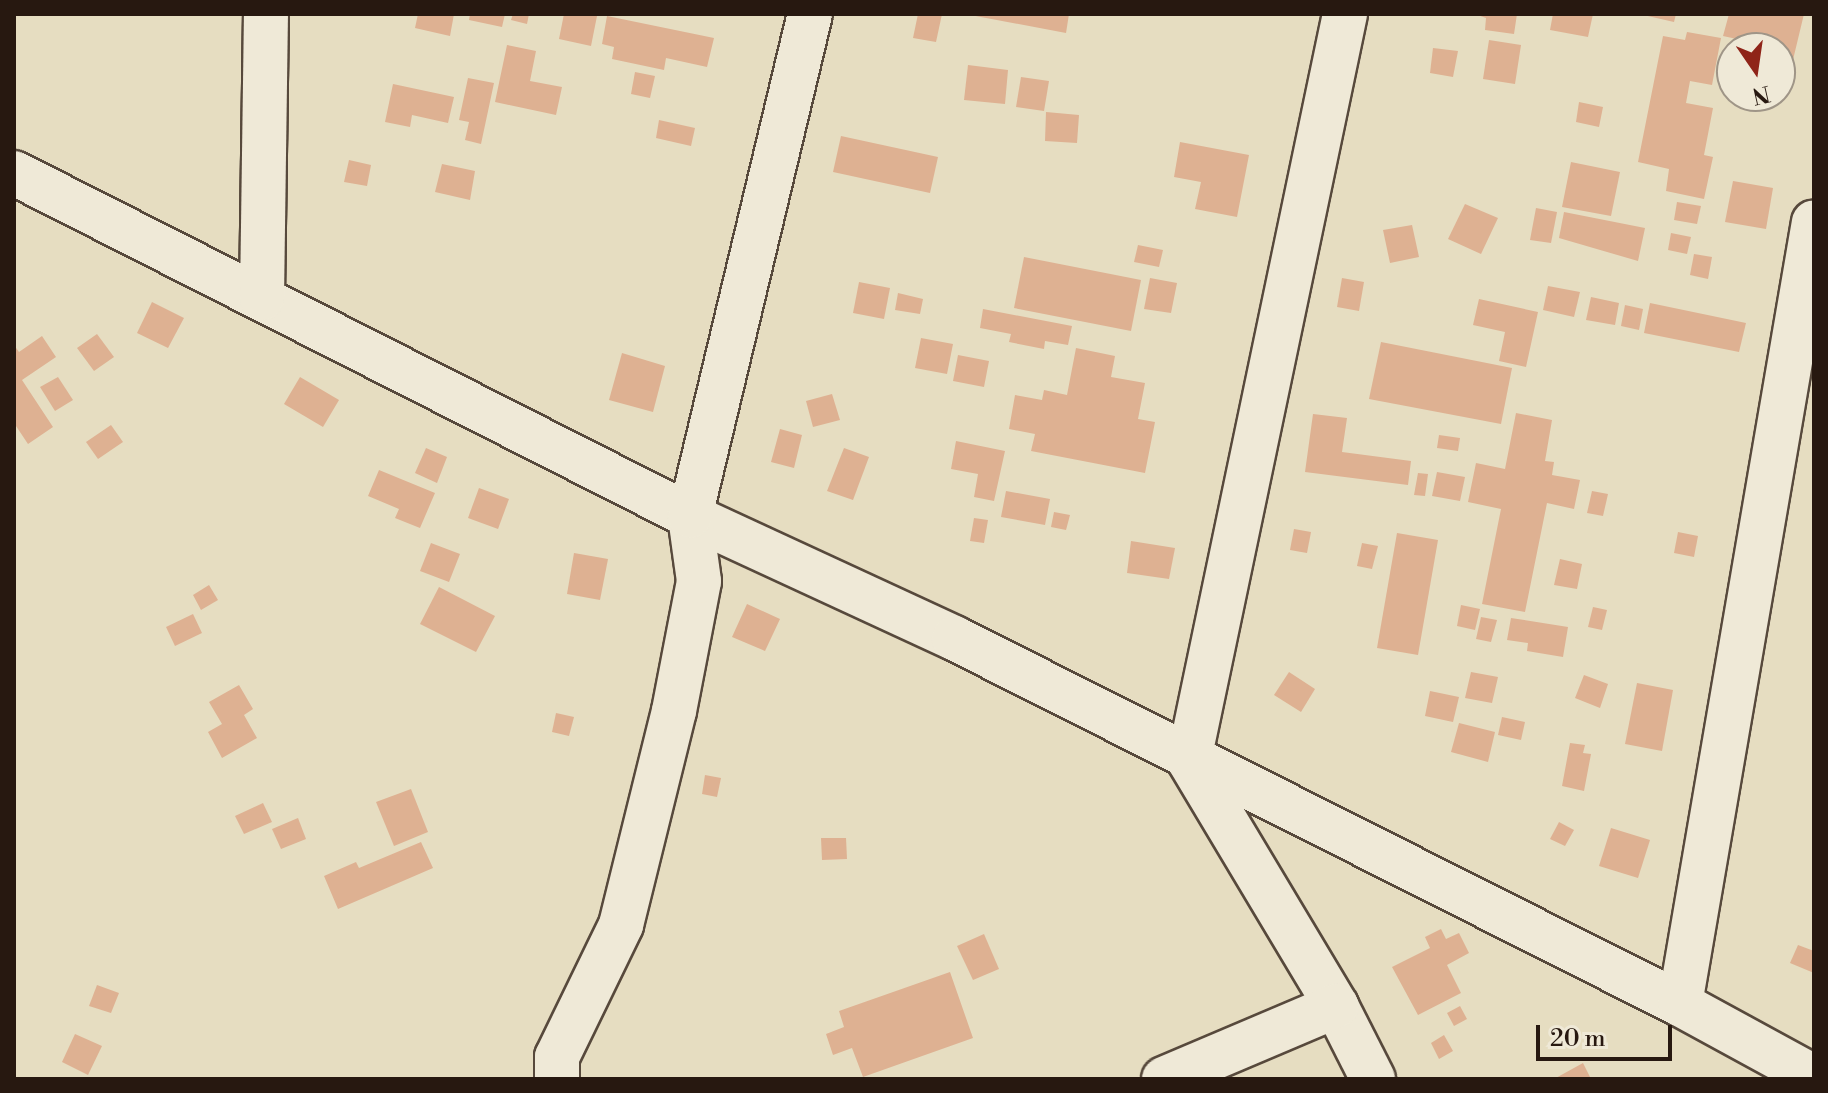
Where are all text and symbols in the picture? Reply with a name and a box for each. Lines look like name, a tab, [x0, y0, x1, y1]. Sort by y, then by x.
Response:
north arrow	[1716, 32, 1796, 112]
text: N	[1750, 79, 1773, 109]
scale bar	[1540, 1009, 1676, 1059]
text: 20 m	[1550, 1024, 1606, 1054]

